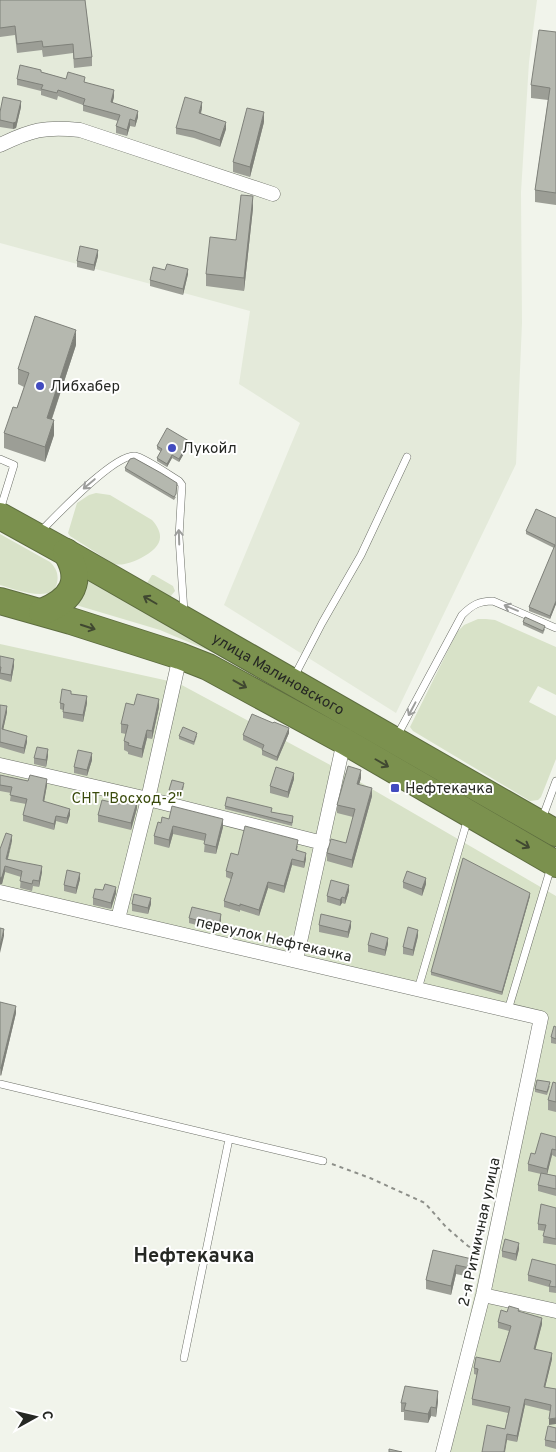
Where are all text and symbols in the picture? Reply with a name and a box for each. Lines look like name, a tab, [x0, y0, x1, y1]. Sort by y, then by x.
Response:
place label: Либхабер	[50, 378, 120, 397]
marker: Либхабер	[34, 380, 46, 392]
place label: Лукойл	[182, 440, 237, 459]
marker: Лукойл	[166, 442, 178, 454]
one-way arrow	[82, 479, 95, 490]
one-way arrow	[174, 529, 184, 545]
one-way arrow	[143, 594, 157, 604]
one-way arrow	[504, 603, 519, 613]
one-way arrow	[80, 622, 96, 632]
street label: улица Малиновского	[208, 630, 347, 721]
one-way arrow	[232, 680, 247, 689]
one-way arrow	[406, 702, 416, 716]
one-way arrow	[374, 758, 389, 768]
place label: Нефтекачка	[405, 780, 493, 799]
marker: Нефтекачка	[389, 782, 401, 794]
park label: СНТ "Восход-2"	[72, 790, 182, 809]
one-way arrow	[515, 840, 529, 850]
street label: переулок Нефтекачка	[194, 913, 353, 968]
street label: 2-я Ритмичная улица	[455, 1156, 506, 1309]
district label: Нефтекачка	[133, 1244, 255, 1270]
north arrow	[10, 1392, 60, 1442]
text: С	[37, 1410, 55, 1421]

